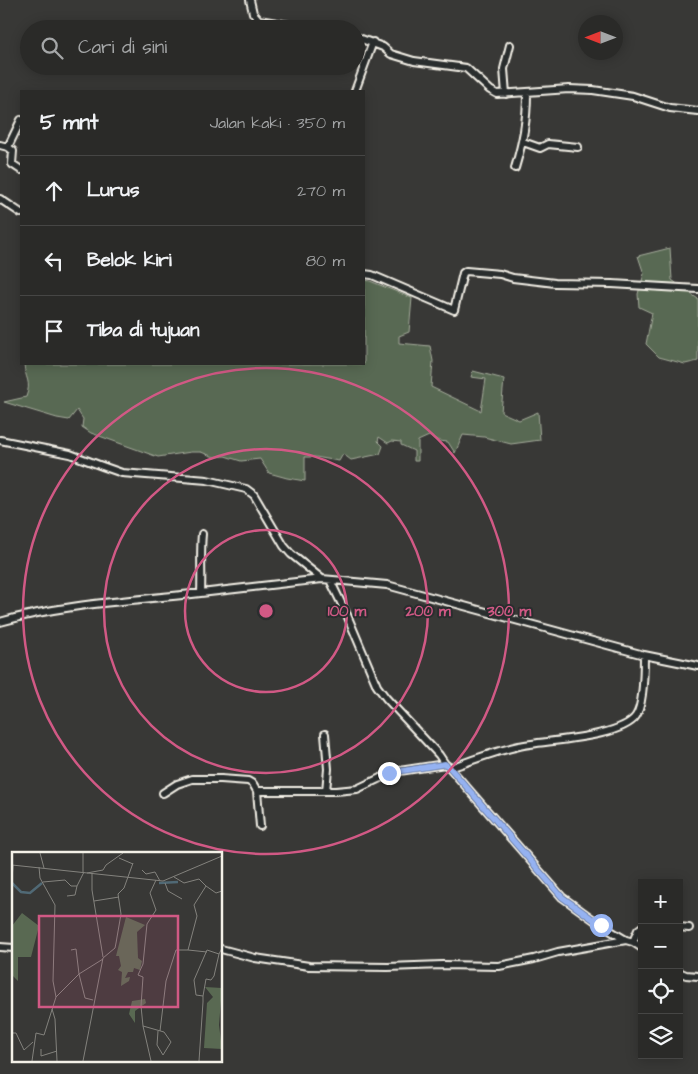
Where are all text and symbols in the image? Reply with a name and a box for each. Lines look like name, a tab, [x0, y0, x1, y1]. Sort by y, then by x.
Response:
north arrow	[578, 15, 623, 60]
search box	[20, 20, 365, 75]
icon: search	[38, 34, 66, 62]
text: Cari di sini	[78, 34, 167, 61]
text: 5 mnt	[40, 108, 99, 137]
text: Jalan kaki · 350 m	[210, 112, 345, 134]
icon: ahead	[40, 177, 68, 205]
text: Lurus	[87, 177, 139, 204]
text: 270 m	[297, 180, 345, 202]
icon: left	[40, 247, 68, 275]
text: Belok kiri	[87, 247, 172, 274]
text: 80 m	[306, 250, 345, 272]
icon: arrive	[40, 317, 68, 345]
text: Tiba di tujuan	[87, 317, 199, 344]
text: 100 m	[328, 601, 367, 622]
text: 200 m	[404, 601, 451, 622]
text: 300 m	[486, 601, 531, 622]
centre of rings	[257, 602, 275, 620]
route end	[378, 762, 401, 785]
inset map	[12, 852, 222, 1062]
map controls	[638, 879, 683, 1059]
button: +	[638, 879, 683, 924]
route start	[590, 914, 613, 937]
button: −	[638, 924, 683, 969]
button: locate	[638, 969, 683, 1014]
button: layers	[638, 1014, 683, 1059]

